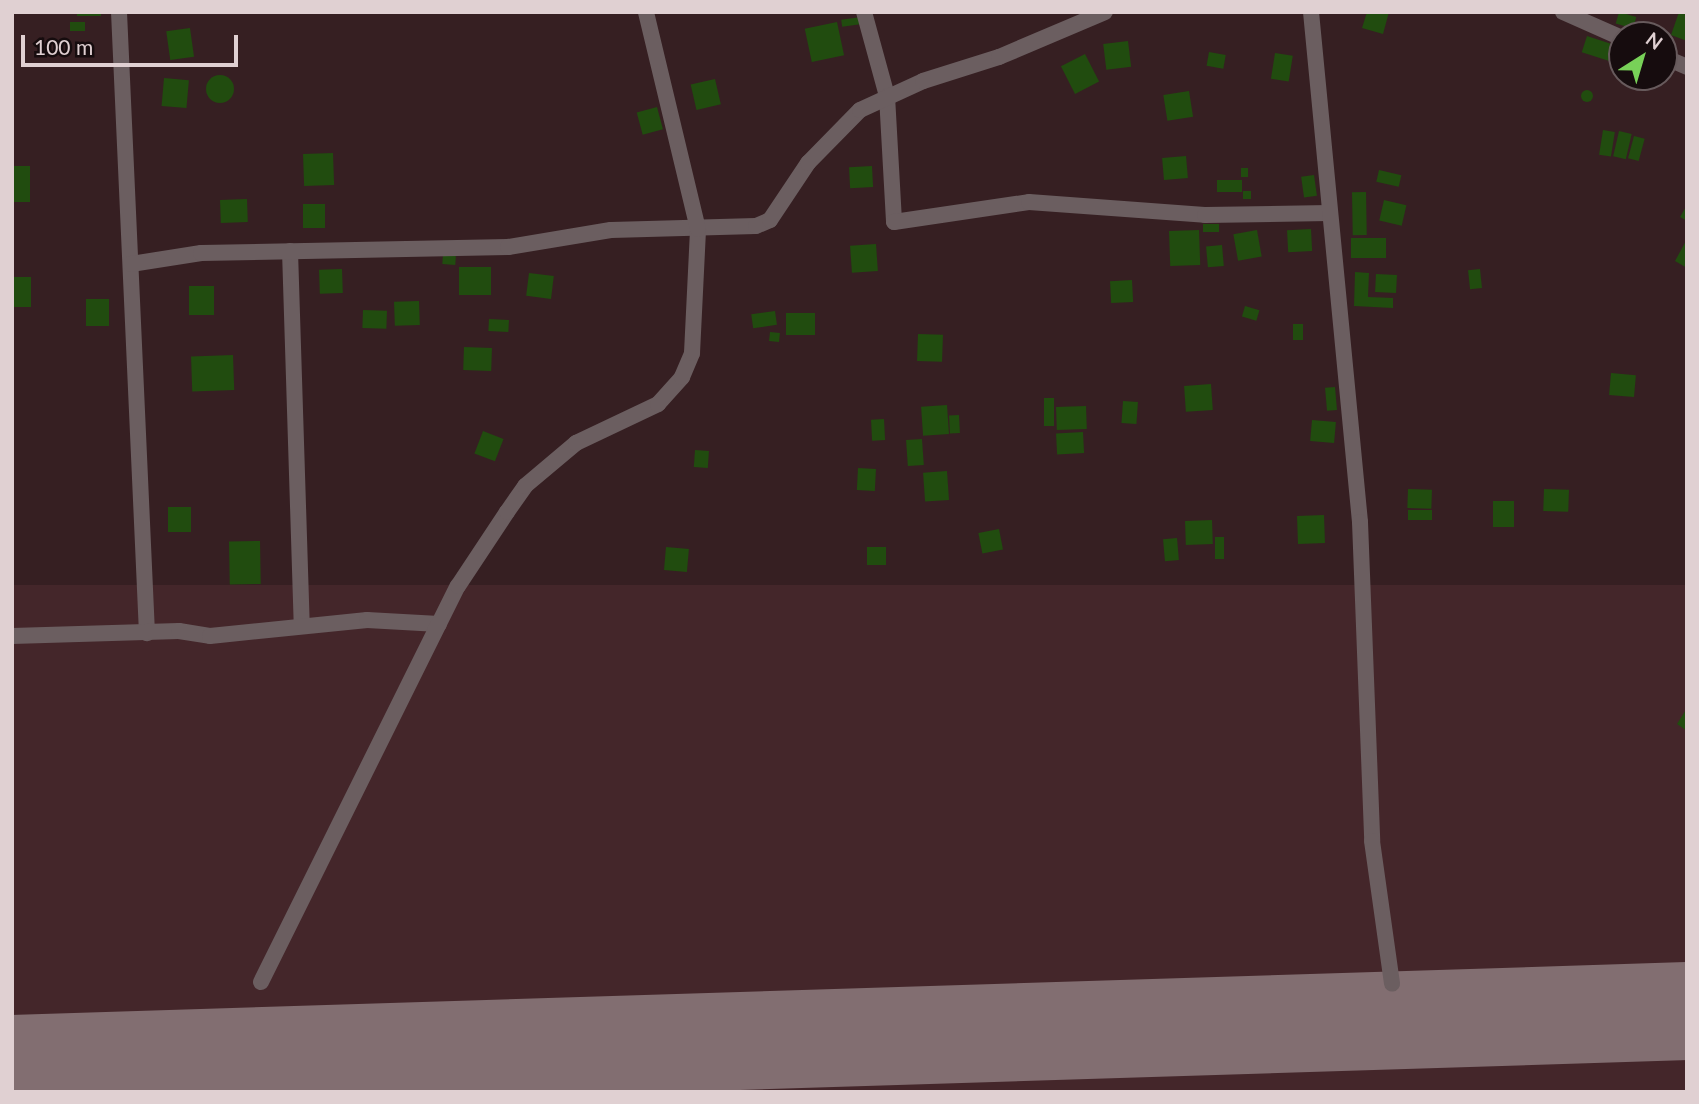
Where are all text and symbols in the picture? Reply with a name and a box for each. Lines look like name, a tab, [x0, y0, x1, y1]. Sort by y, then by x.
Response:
scale bar	[24, 21, 242, 65]
north arrow	[1608, 21, 1678, 91]
text: N	[1642, 27, 1667, 54]
text: 100 m	[34, 34, 93, 59]

